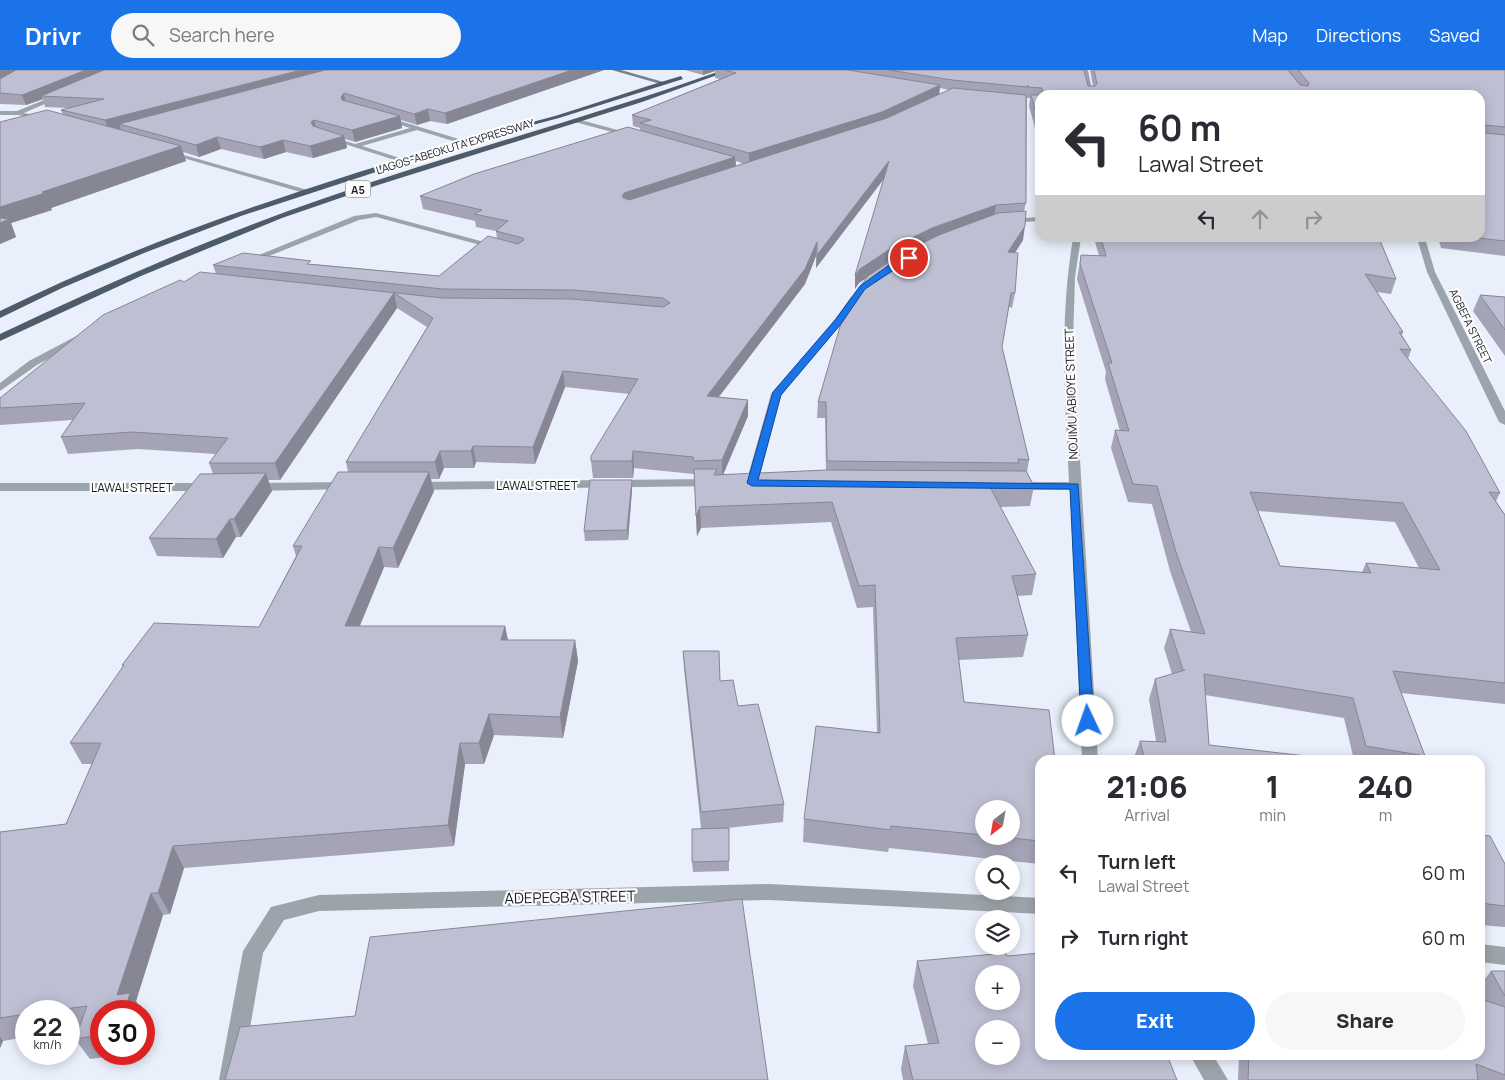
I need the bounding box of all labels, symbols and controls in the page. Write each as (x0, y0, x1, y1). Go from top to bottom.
search box (111, 13, 461, 58)
text: Drivr (25, 19, 81, 52)
icon: search (129, 21, 157, 49)
text: Search here (169, 22, 275, 48)
text: Map (1252, 23, 1288, 47)
text: Directions (1316, 23, 1401, 47)
text: Saved (1429, 23, 1480, 47)
text: 60 m (1138, 104, 1221, 152)
icon: left (1055, 110, 1120, 175)
street label: LAGOS-ABEOKUTA EXPRESSWAY (374, 114, 537, 177)
text: Lawal Street (1138, 149, 1264, 179)
road number: A5 (346, 180, 370, 198)
icon: left (1193, 205, 1221, 233)
icon: ahead (1246, 205, 1274, 233)
icon: right (1299, 205, 1327, 233)
pin (888, 237, 930, 279)
icon: arrive (895, 244, 923, 272)
street label: AGBEFA STREET (1446, 286, 1496, 366)
street label: NOJIMU ABIOYE STREET (1060, 327, 1082, 460)
street label: LAWAL STREET (496, 477, 579, 494)
street label: LAWAL STREET (91, 479, 174, 496)
position arrow (1061, 694, 1113, 746)
text: 21:06 (1106, 766, 1188, 807)
text: 1 (1266, 766, 1279, 807)
text: 240 (1357, 766, 1414, 807)
north arrow (975, 800, 1020, 845)
map controls (975, 800, 1020, 1065)
text: Arrival (1124, 804, 1170, 826)
text: min (1259, 804, 1286, 826)
text: m (1379, 804, 1392, 826)
text: Turn left (1098, 849, 1176, 875)
button: search (975, 855, 1020, 900)
icon: left (1055, 859, 1083, 887)
text: 60 m (1422, 860, 1465, 886)
text: Lawal Street (1098, 875, 1189, 897)
street label: ADEPEGBA STREET (504, 885, 636, 909)
button: layers (975, 910, 1020, 955)
icon: right (1055, 924, 1083, 952)
text: Turn right (1098, 925, 1188, 951)
text: 60 m (1422, 925, 1465, 951)
button: + (975, 965, 1020, 1010)
button: Exit (1055, 992, 1255, 1050)
button: Share (1265, 992, 1465, 1050)
speed limit sign: 30 (90, 1000, 155, 1065)
text: 22 (33, 1009, 62, 1044)
button: − (975, 1020, 1020, 1065)
text: km/h (34, 1036, 61, 1053)

